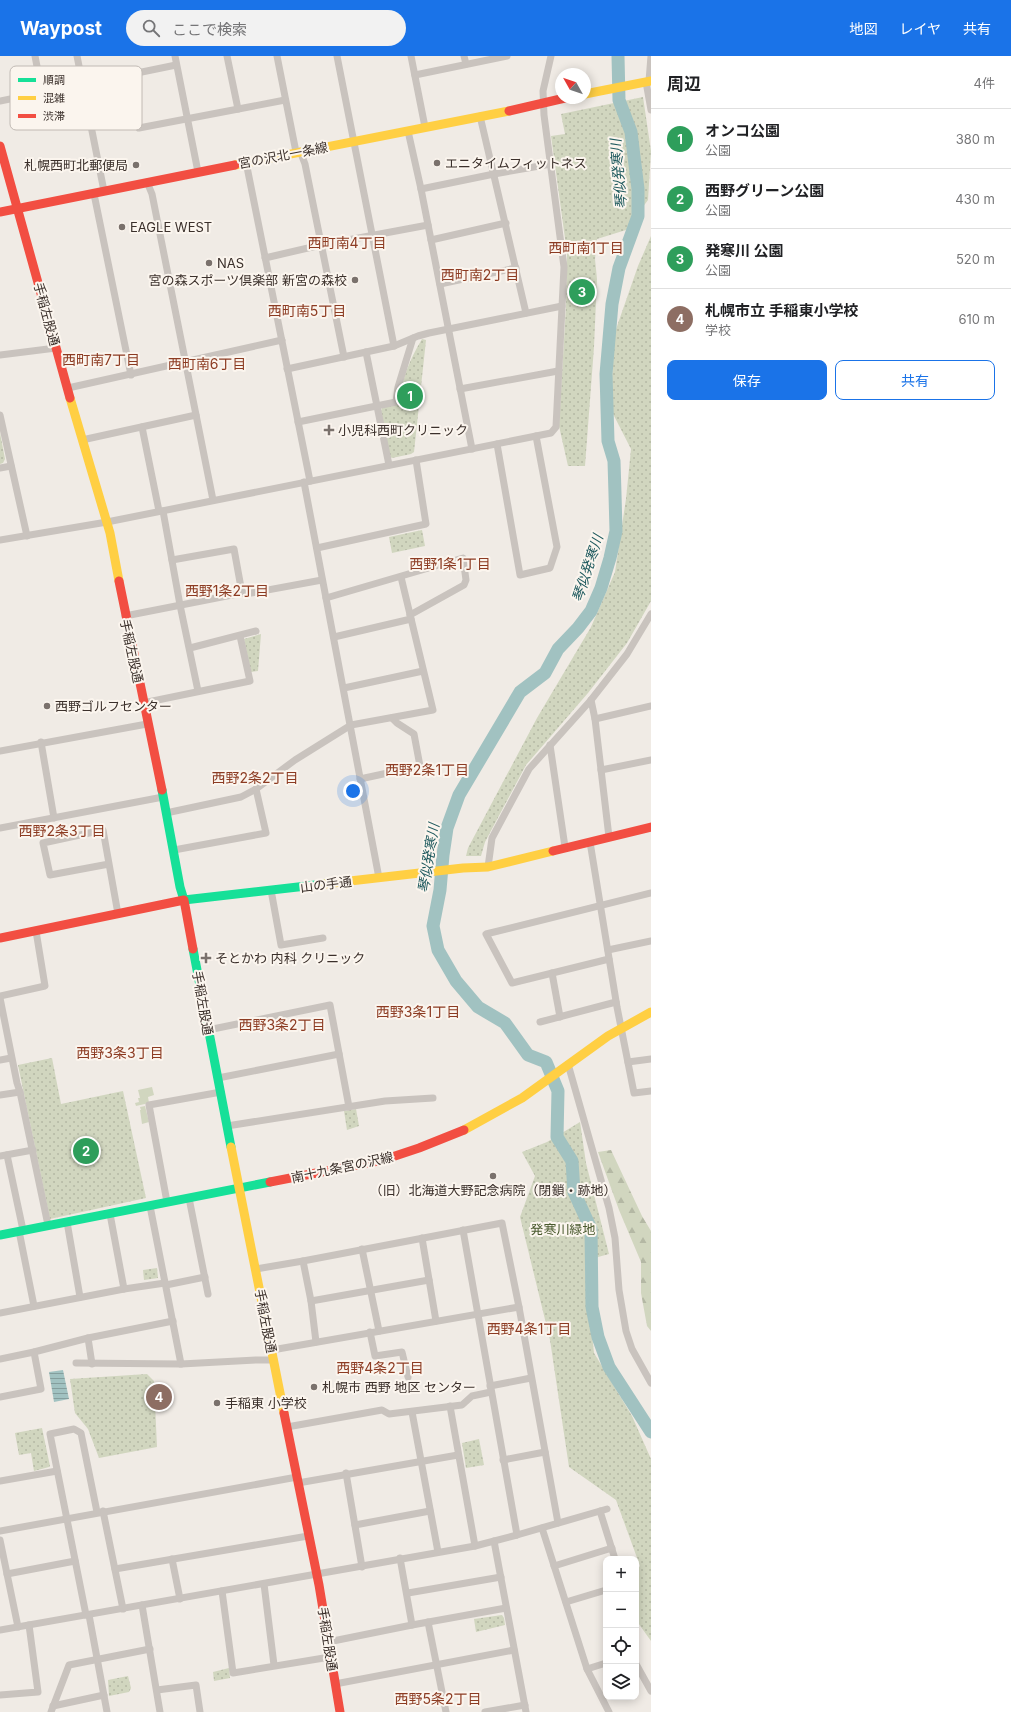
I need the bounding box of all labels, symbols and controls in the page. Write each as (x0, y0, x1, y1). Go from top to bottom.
search box (126, 10, 406, 46)
text: Waypost (20, 17, 102, 40)
icon: search (140, 17, 162, 39)
text: ここで検索 (172, 20, 247, 39)
text: 地図 (849, 20, 877, 37)
text: レイヤ (899, 20, 941, 37)
text: 共有 (963, 20, 991, 37)
legend (10, 66, 142, 130)
north arrow (555, 68, 591, 104)
text: 順調 (43, 73, 65, 87)
text: 周辺 (667, 74, 701, 94)
text: 4件 (974, 75, 995, 91)
text: 混雑 (43, 91, 65, 105)
text: 渋滞 (43, 109, 65, 123)
text: オンコ公園 (705, 121, 780, 140)
text: 1 (677, 131, 683, 147)
text: 380 m (956, 131, 995, 147)
water label: 琴似発寒川 (606, 136, 630, 210)
street label: 宮の沢北一条線 (237, 138, 329, 172)
text: 公園 (705, 142, 731, 158)
place label: エニタイムフィットネス (445, 155, 587, 171)
place label: 札幌西町北郵便局 (24, 157, 128, 173)
marker: エニタイムフィットネス (432, 158, 442, 168)
marker: 札幌西町北郵便局 (131, 160, 141, 170)
text: 西野グリーン公園 (705, 181, 824, 200)
text: 2 (676, 191, 684, 207)
text: 430 m (955, 191, 995, 207)
text: 公園 (705, 202, 731, 218)
place label: EAGLE WEST (130, 219, 212, 235)
marker: EAGLE WEST (117, 222, 127, 232)
district label: 西町南4丁目 (307, 234, 387, 251)
district label: 西町南1丁目 (548, 239, 624, 256)
text: 発寒川 公園 (705, 241, 784, 260)
text: 3 (676, 251, 684, 267)
text: 520 m (956, 251, 995, 267)
place label: NAS (217, 255, 244, 271)
marker: NAS (204, 258, 214, 268)
text: 公園 (705, 262, 731, 278)
district label: 西町南2丁目 (441, 266, 519, 283)
place label: 宮の森スポーツ倶楽部 新宮の森校 (149, 272, 347, 288)
marker: 宮の森スポーツ倶楽部 新宮の森校 (350, 275, 360, 285)
pin: 3 (569, 277, 595, 307)
street label: 手稲左股通 (31, 281, 63, 347)
text: 札幌市立 手稲東小学校 (705, 301, 859, 320)
district label: 西町南5丁目 (268, 302, 346, 319)
text: 4 (676, 311, 684, 327)
text: 610 m (958, 311, 995, 327)
text: 学校 (705, 322, 731, 338)
district label: 西町南7丁目 (62, 351, 140, 368)
district label: 西町南6丁目 (168, 355, 246, 372)
button: 保存 (667, 360, 827, 400)
button: 共有 (835, 360, 995, 400)
pin: 1 (397, 381, 423, 411)
place label: 小児科西町クリニック (338, 422, 468, 438)
marker: 小児科西町クリニック (323, 424, 335, 436)
water label: 琴似発寒川 (568, 530, 607, 604)
district label: 西野1条1丁目 (409, 555, 491, 572)
district label: 西野1条2丁目 (185, 582, 269, 599)
street label: 手稲左股通 (117, 618, 147, 684)
place label: 西野ゴルフセンター (55, 698, 172, 714)
marker: 西野ゴルフセンター (42, 701, 52, 711)
district label: 西野2条1丁目 (385, 761, 469, 778)
district label: 西野2条2丁目 (211, 769, 299, 786)
your location (343, 781, 363, 801)
water label: 琴似発寒川 (414, 820, 442, 894)
district label: 西野2条3丁目 (18, 822, 106, 839)
street label: 山の手通 (299, 873, 353, 895)
place label: そとかわ 内科 クリニック (215, 950, 365, 966)
marker: そとかわ 内科 クリニック (200, 952, 212, 964)
street label: 手稲左股通 (189, 970, 217, 1036)
district label: 西野3条1丁目 (376, 1003, 460, 1020)
district label: 西野3条2丁目 (238, 1016, 326, 1033)
district label: 西野3条3丁目 (76, 1044, 164, 1061)
pin: 2 (73, 1136, 99, 1166)
street label: 南十九条宮の沢線 (289, 1148, 395, 1186)
marker: （旧）北海道大野記念病院（閉鎖・跡地） (488, 1171, 498, 1181)
place label: （旧）北海道大野記念病院（閉鎖・跡地） (369, 1182, 617, 1198)
park label: 発寒川緑地 (530, 1221, 596, 1237)
street label: 手稲左股通 (252, 1288, 280, 1354)
district label: 西野4条1丁目 (487, 1320, 571, 1337)
district label: 西野4条2丁目 (336, 1359, 424, 1376)
place label: 札幌市 西野 地区 センター (322, 1379, 476, 1395)
pin: 4 (146, 1382, 172, 1412)
marker: 札幌市 西野 地区 センター (309, 1382, 319, 1392)
place label: 手稲東 小学校 (225, 1395, 307, 1411)
marker: 手稲東 小学校 (212, 1398, 222, 1408)
map controls (603, 1556, 639, 1700)
button: + (603, 1556, 639, 1592)
button: − (603, 1592, 639, 1628)
street label: 手稲左股通 (315, 1606, 341, 1672)
button: locate (603, 1628, 639, 1664)
button: layers (603, 1664, 639, 1700)
district label: 西野5条2丁目 (394, 1690, 482, 1707)

